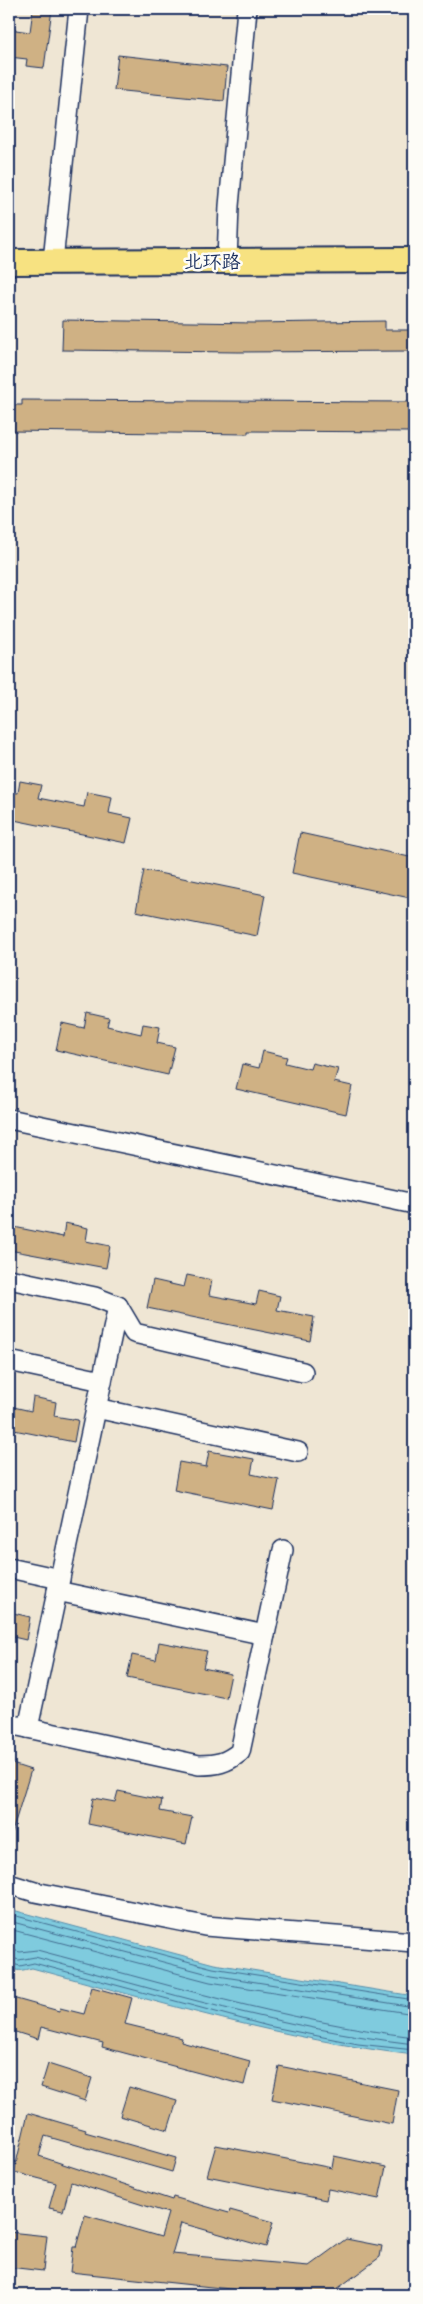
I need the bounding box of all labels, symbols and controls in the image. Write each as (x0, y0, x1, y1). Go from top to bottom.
street label: 北环路 (183, 250, 241, 273)

